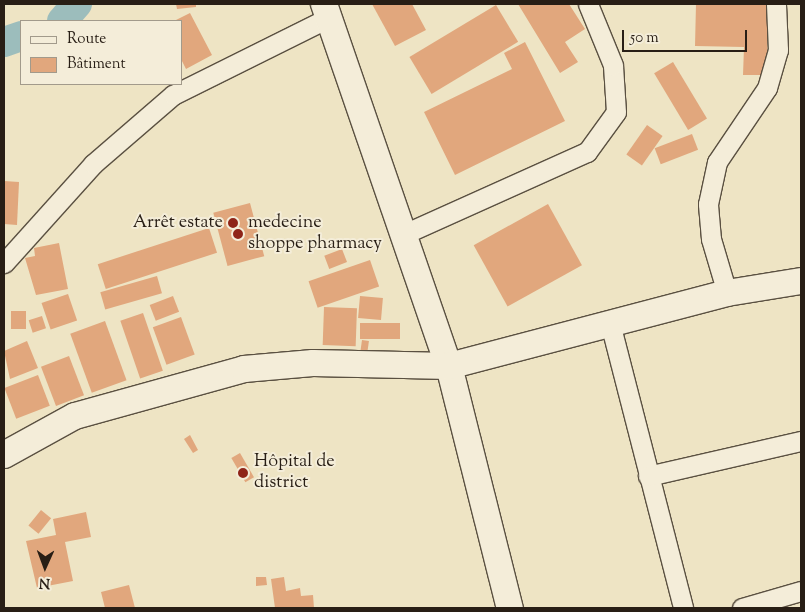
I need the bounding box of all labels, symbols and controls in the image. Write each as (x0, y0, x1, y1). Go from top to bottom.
legend (20, 20, 182, 85)
scale bar (625, 20, 750, 52)
text: 50 m (630, 28, 659, 49)
text: Route (67, 29, 106, 50)
text: Bâtiment (67, 54, 126, 75)
place label: Arrêt estate (133, 212, 223, 234)
place label: medecine shoppe pharmacy (248, 213, 382, 255)
marker: Arrêt estate (227, 217, 239, 229)
marker: medecine shoppe pharmacy (232, 228, 244, 240)
place label: Hôpital de district (254, 452, 335, 494)
marker: Hôpital de district (236, 466, 250, 480)
north arrow (20, 542, 70, 592)
text: N (39, 572, 50, 592)

